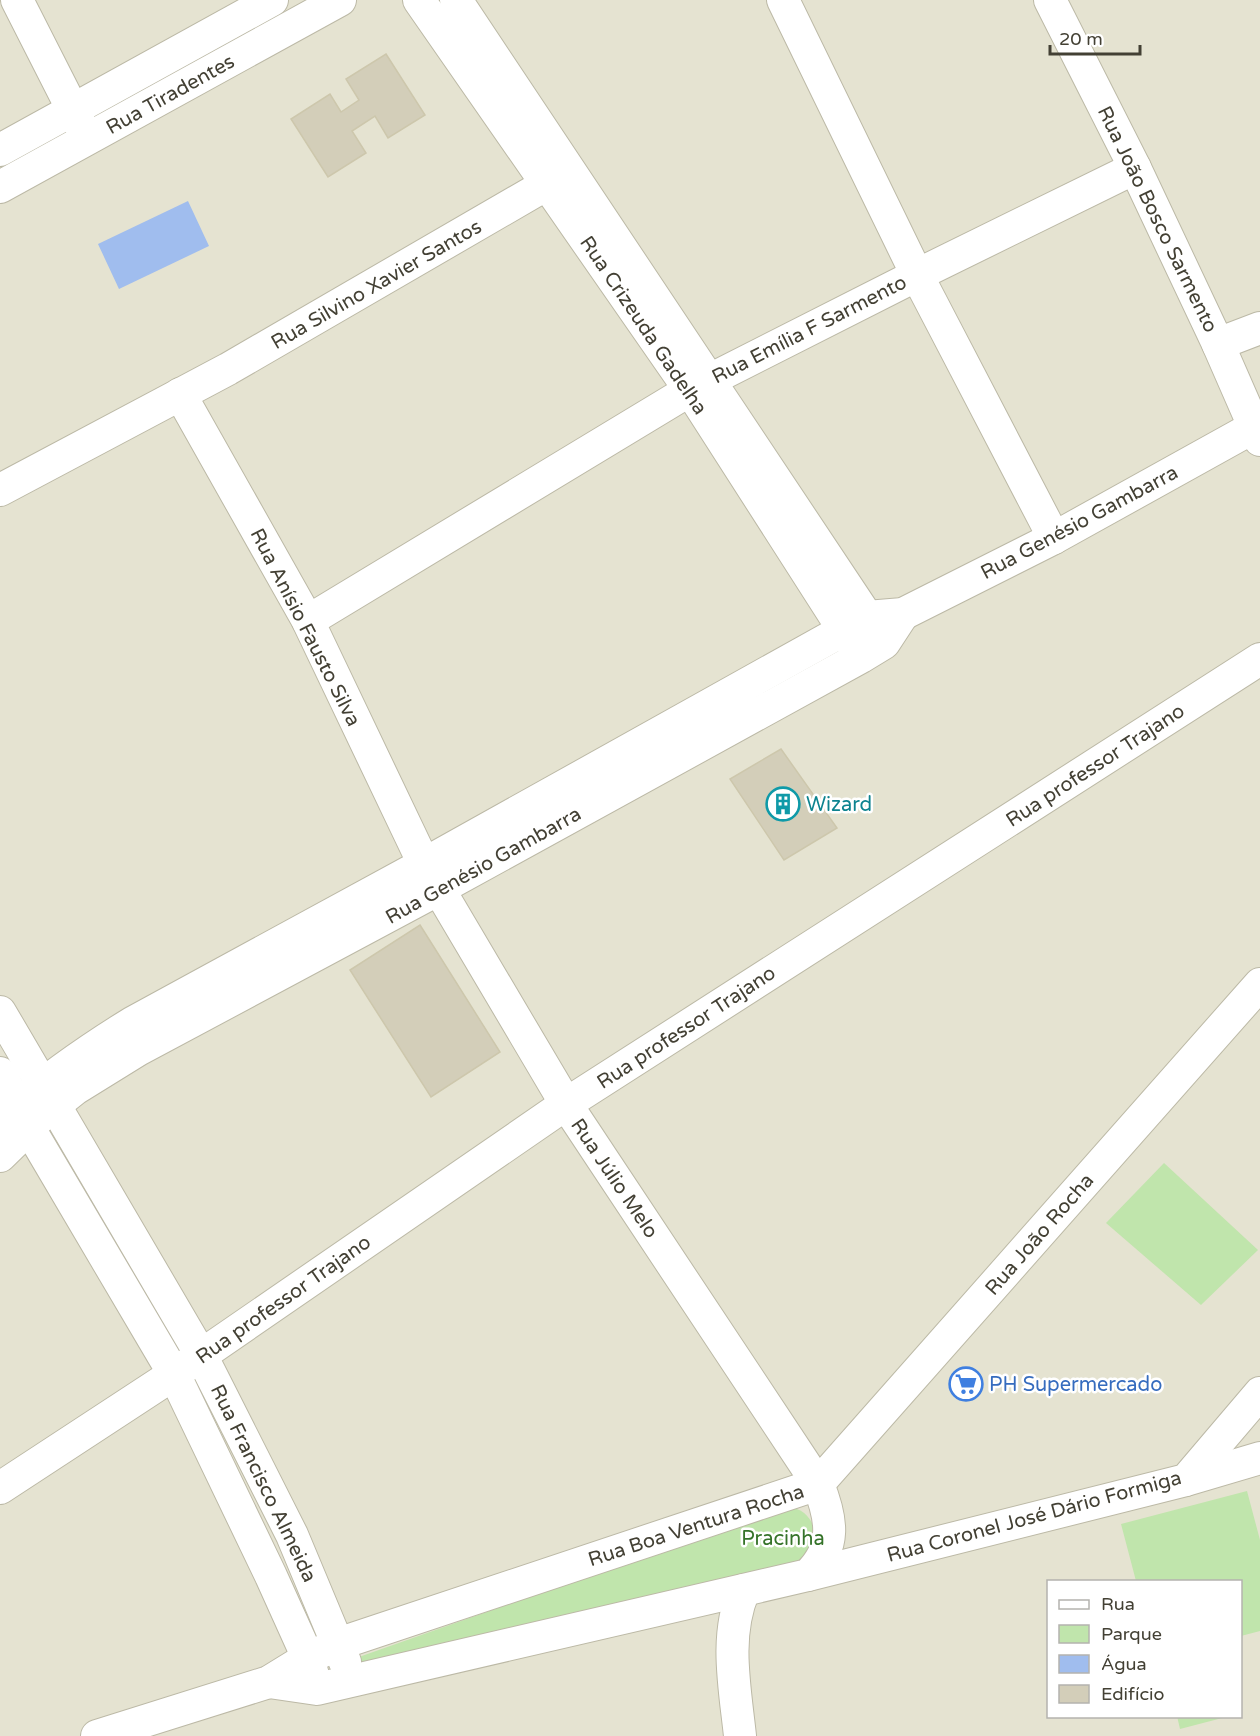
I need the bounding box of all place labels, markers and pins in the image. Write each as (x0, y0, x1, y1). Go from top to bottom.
building icon: Wizard (765, 786, 801, 822)
place label: Wizard (806, 793, 872, 817)
supermarket icon: PH Supermercado (948, 1366, 984, 1402)
place label: PH Supermercado (989, 1373, 1162, 1397)

